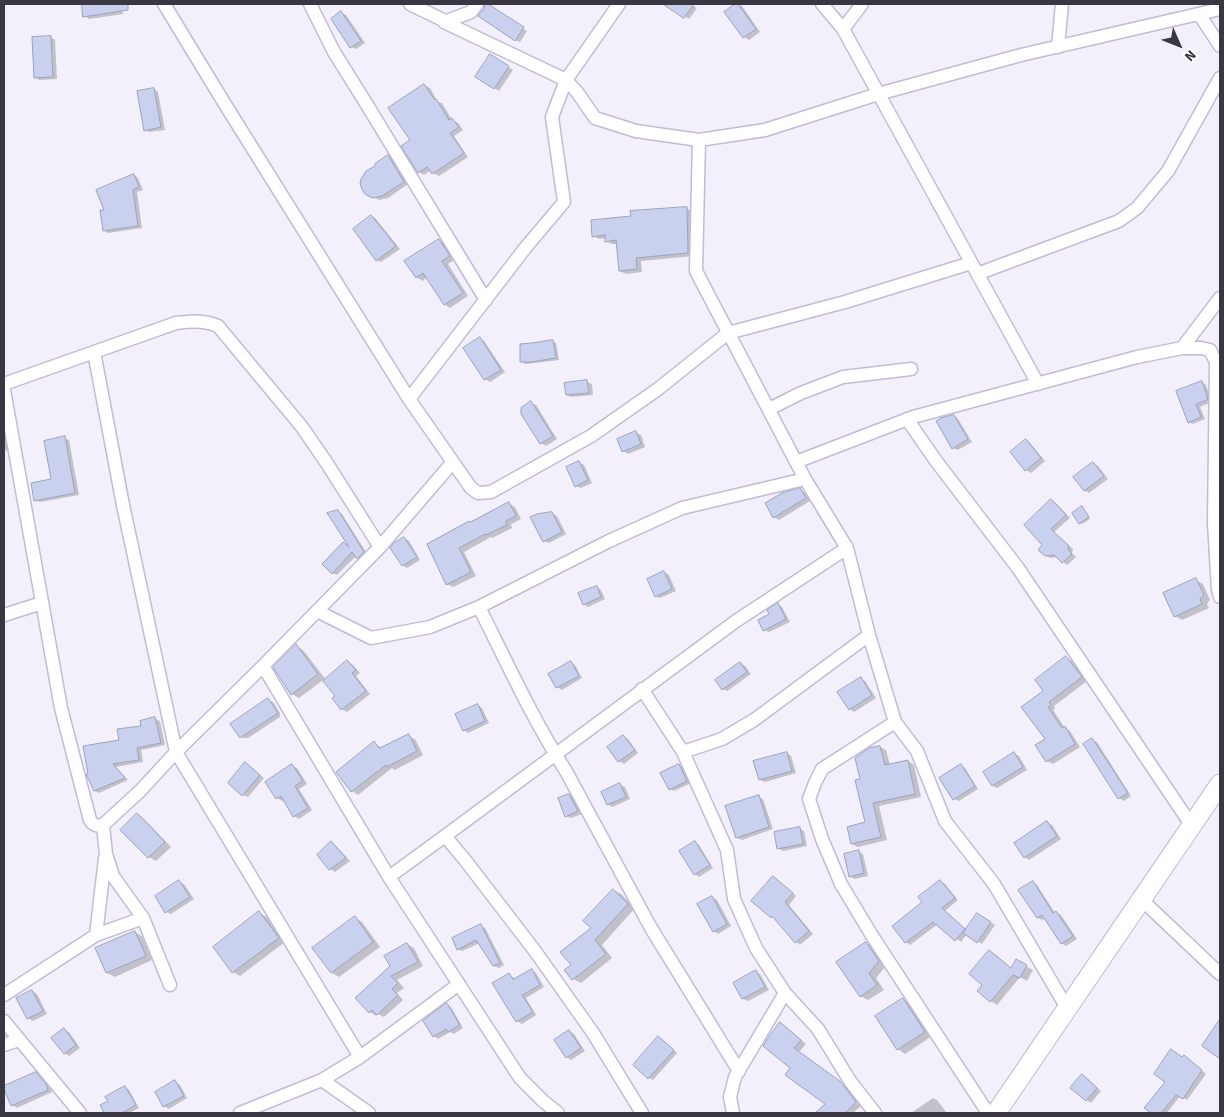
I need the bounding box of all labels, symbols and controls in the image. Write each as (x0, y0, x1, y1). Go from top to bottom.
north arrow (1154, 20, 1204, 70)
text: N (1179, 45, 1200, 66)

